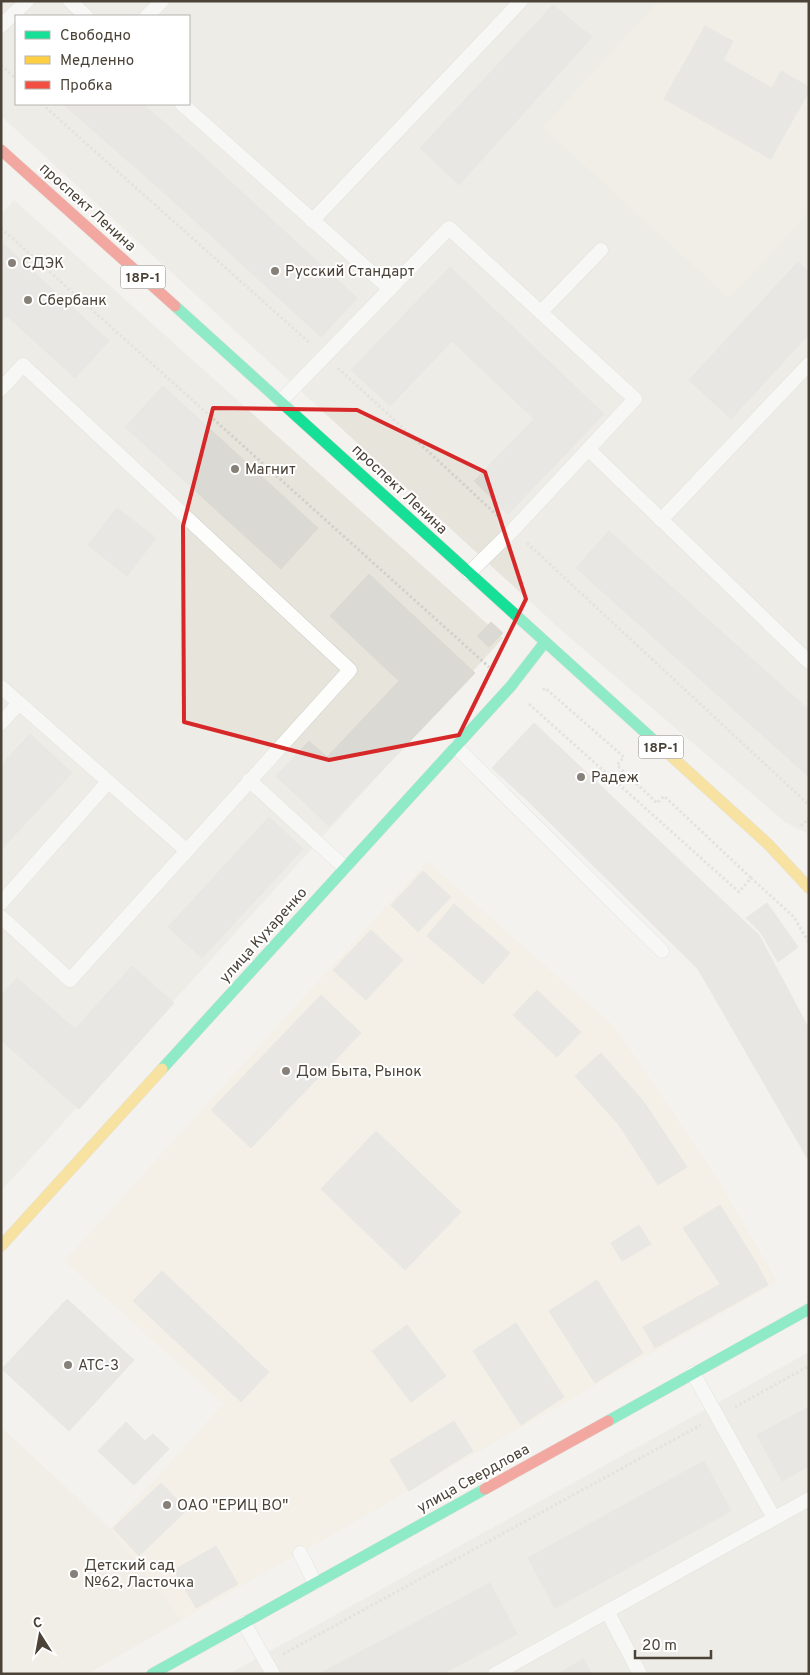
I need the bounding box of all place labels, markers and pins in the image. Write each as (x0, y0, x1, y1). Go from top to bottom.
place label: СДЭК (22, 255, 64, 274)
marker: СДЭК (6, 257, 18, 269)
place label: Русский Стандарт (285, 263, 415, 282)
marker: Русский Стандарт (269, 265, 281, 277)
place label: Сбербанк (38, 292, 107, 311)
marker: Сбербанк (22, 294, 34, 306)
place label: Магнит (245, 461, 296, 480)
marker: Магнит (229, 463, 241, 475)
place label: Радеж (591, 769, 639, 788)
marker: Радеж (575, 771, 587, 783)
place label: Дом Быта, Рынок (296, 1063, 422, 1082)
marker: Дом Быта, Рынок (280, 1065, 292, 1077)
place label: АТС-3 (78, 1357, 119, 1376)
marker: АТС-3 (62, 1359, 74, 1371)
place label: ОАО "ЕРИЦ ВО" (177, 1497, 288, 1516)
marker: ОАО "ЕРИЦ ВО" (161, 1499, 173, 1511)
place label: Детский сад №62, Ласточка (84, 1557, 194, 1593)
marker: Детский сад №62, Ласточка (68, 1568, 80, 1580)

